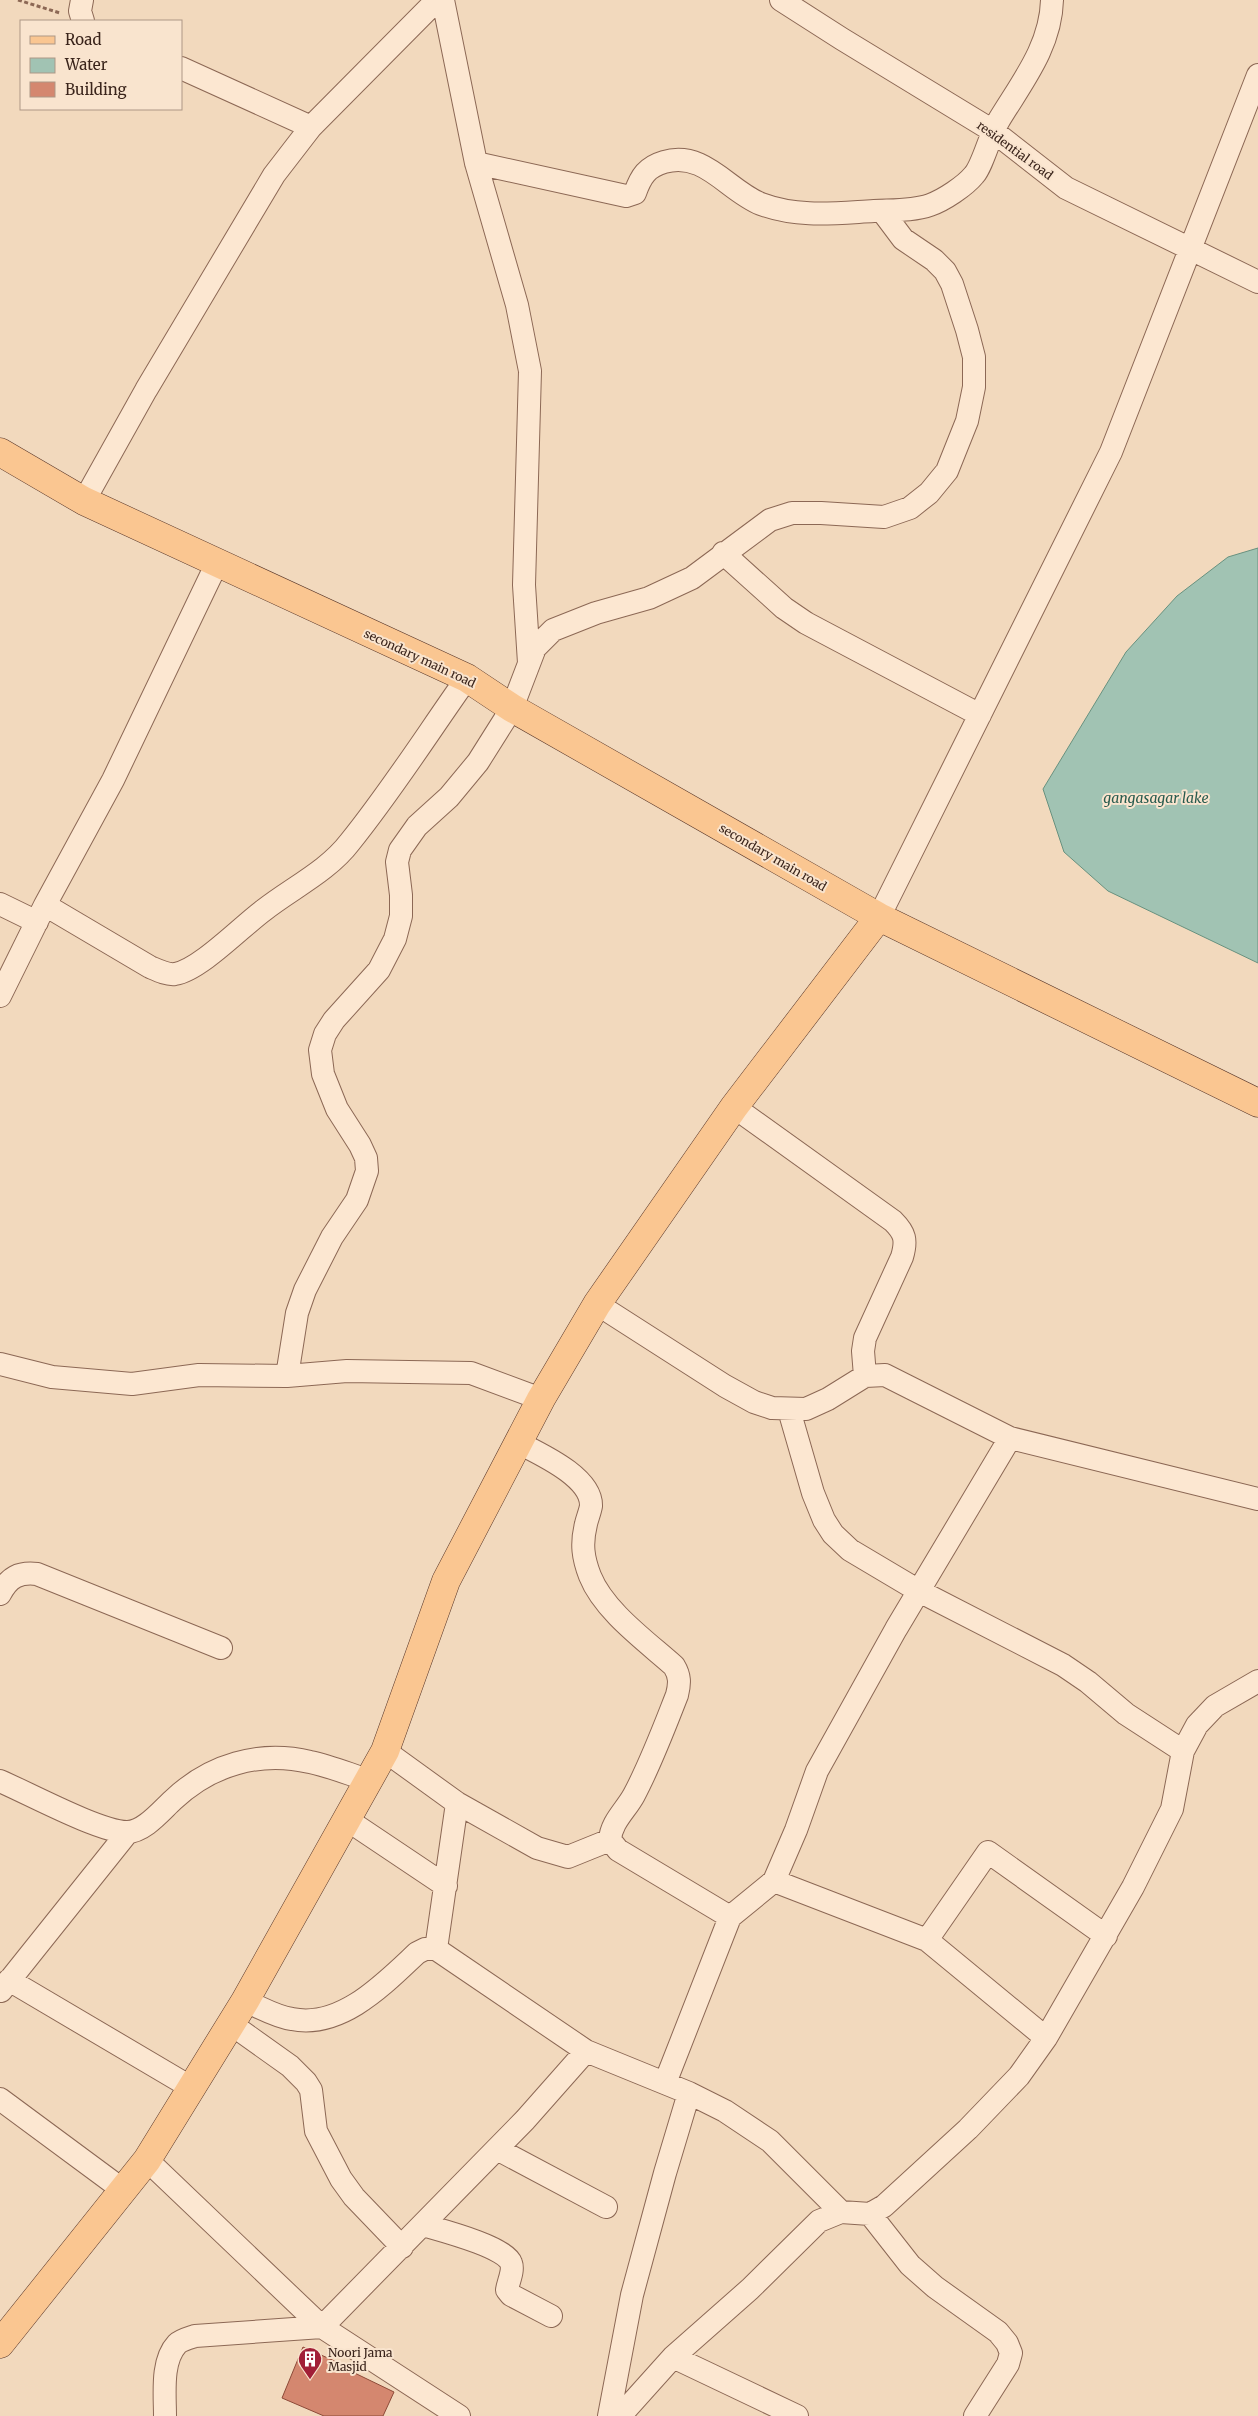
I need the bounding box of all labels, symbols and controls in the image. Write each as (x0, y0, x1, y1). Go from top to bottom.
legend (20, 20, 182, 110)
text: Road (65, 30, 101, 49)
text: Water (64, 55, 108, 74)
text: Building (65, 80, 127, 99)
street label: residential road (974, 117, 1056, 183)
street label: secondary main road (362, 626, 478, 690)
water label: gangasagar lake (1103, 789, 1209, 807)
street label: secondary main road (717, 820, 829, 894)
place label: Noori Jama Masjid (328, 2345, 393, 2374)
building icon: Noori Jama Masjid (297, 2346, 323, 2380)

